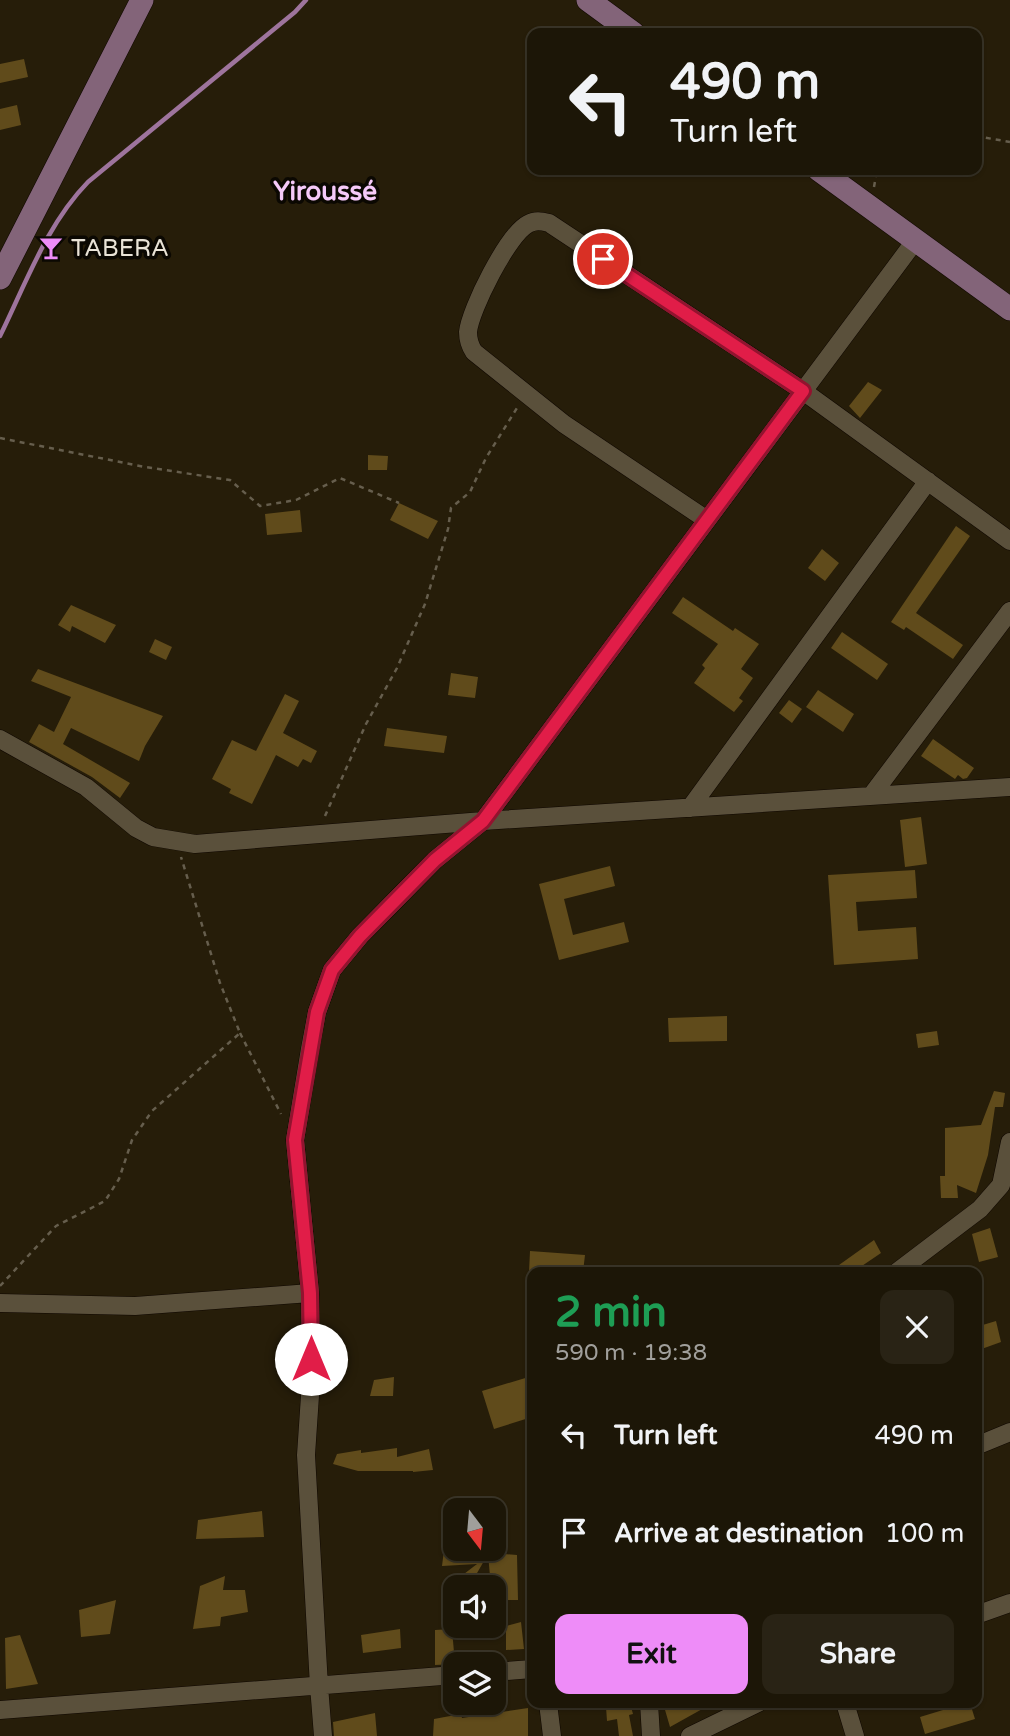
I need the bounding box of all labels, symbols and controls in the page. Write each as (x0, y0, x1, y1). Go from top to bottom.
text: 490 m (670, 53, 820, 112)
icon: left (555, 56, 646, 147)
text: Turn left (670, 113, 797, 151)
district label: Yiroussé (273, 176, 377, 207)
pin (573, 229, 633, 289)
bar icon: TABERA (37, 234, 65, 262)
place label: TABERA (71, 234, 169, 263)
icon: arrive (584, 240, 622, 278)
text: 2 min (555, 1287, 667, 1338)
button: close (880, 1290, 954, 1364)
position arrow (274, 1322, 348, 1396)
text: 590 m · 19:38 (555, 1339, 707, 1367)
icon: left (555, 1416, 593, 1454)
text: Turn left (614, 1420, 717, 1451)
text: 490 m (874, 1420, 954, 1451)
north arrow (443, 1498, 506, 1561)
map controls (443, 1498, 506, 1715)
icon: arrive (555, 1514, 593, 1552)
text: Arrive at destination (614, 1518, 864, 1549)
text: 100 m (885, 1518, 964, 1549)
button: sound (443, 1575, 506, 1638)
button: Exit (555, 1614, 748, 1694)
button: Share (762, 1614, 954, 1694)
button: layers (443, 1652, 506, 1715)

